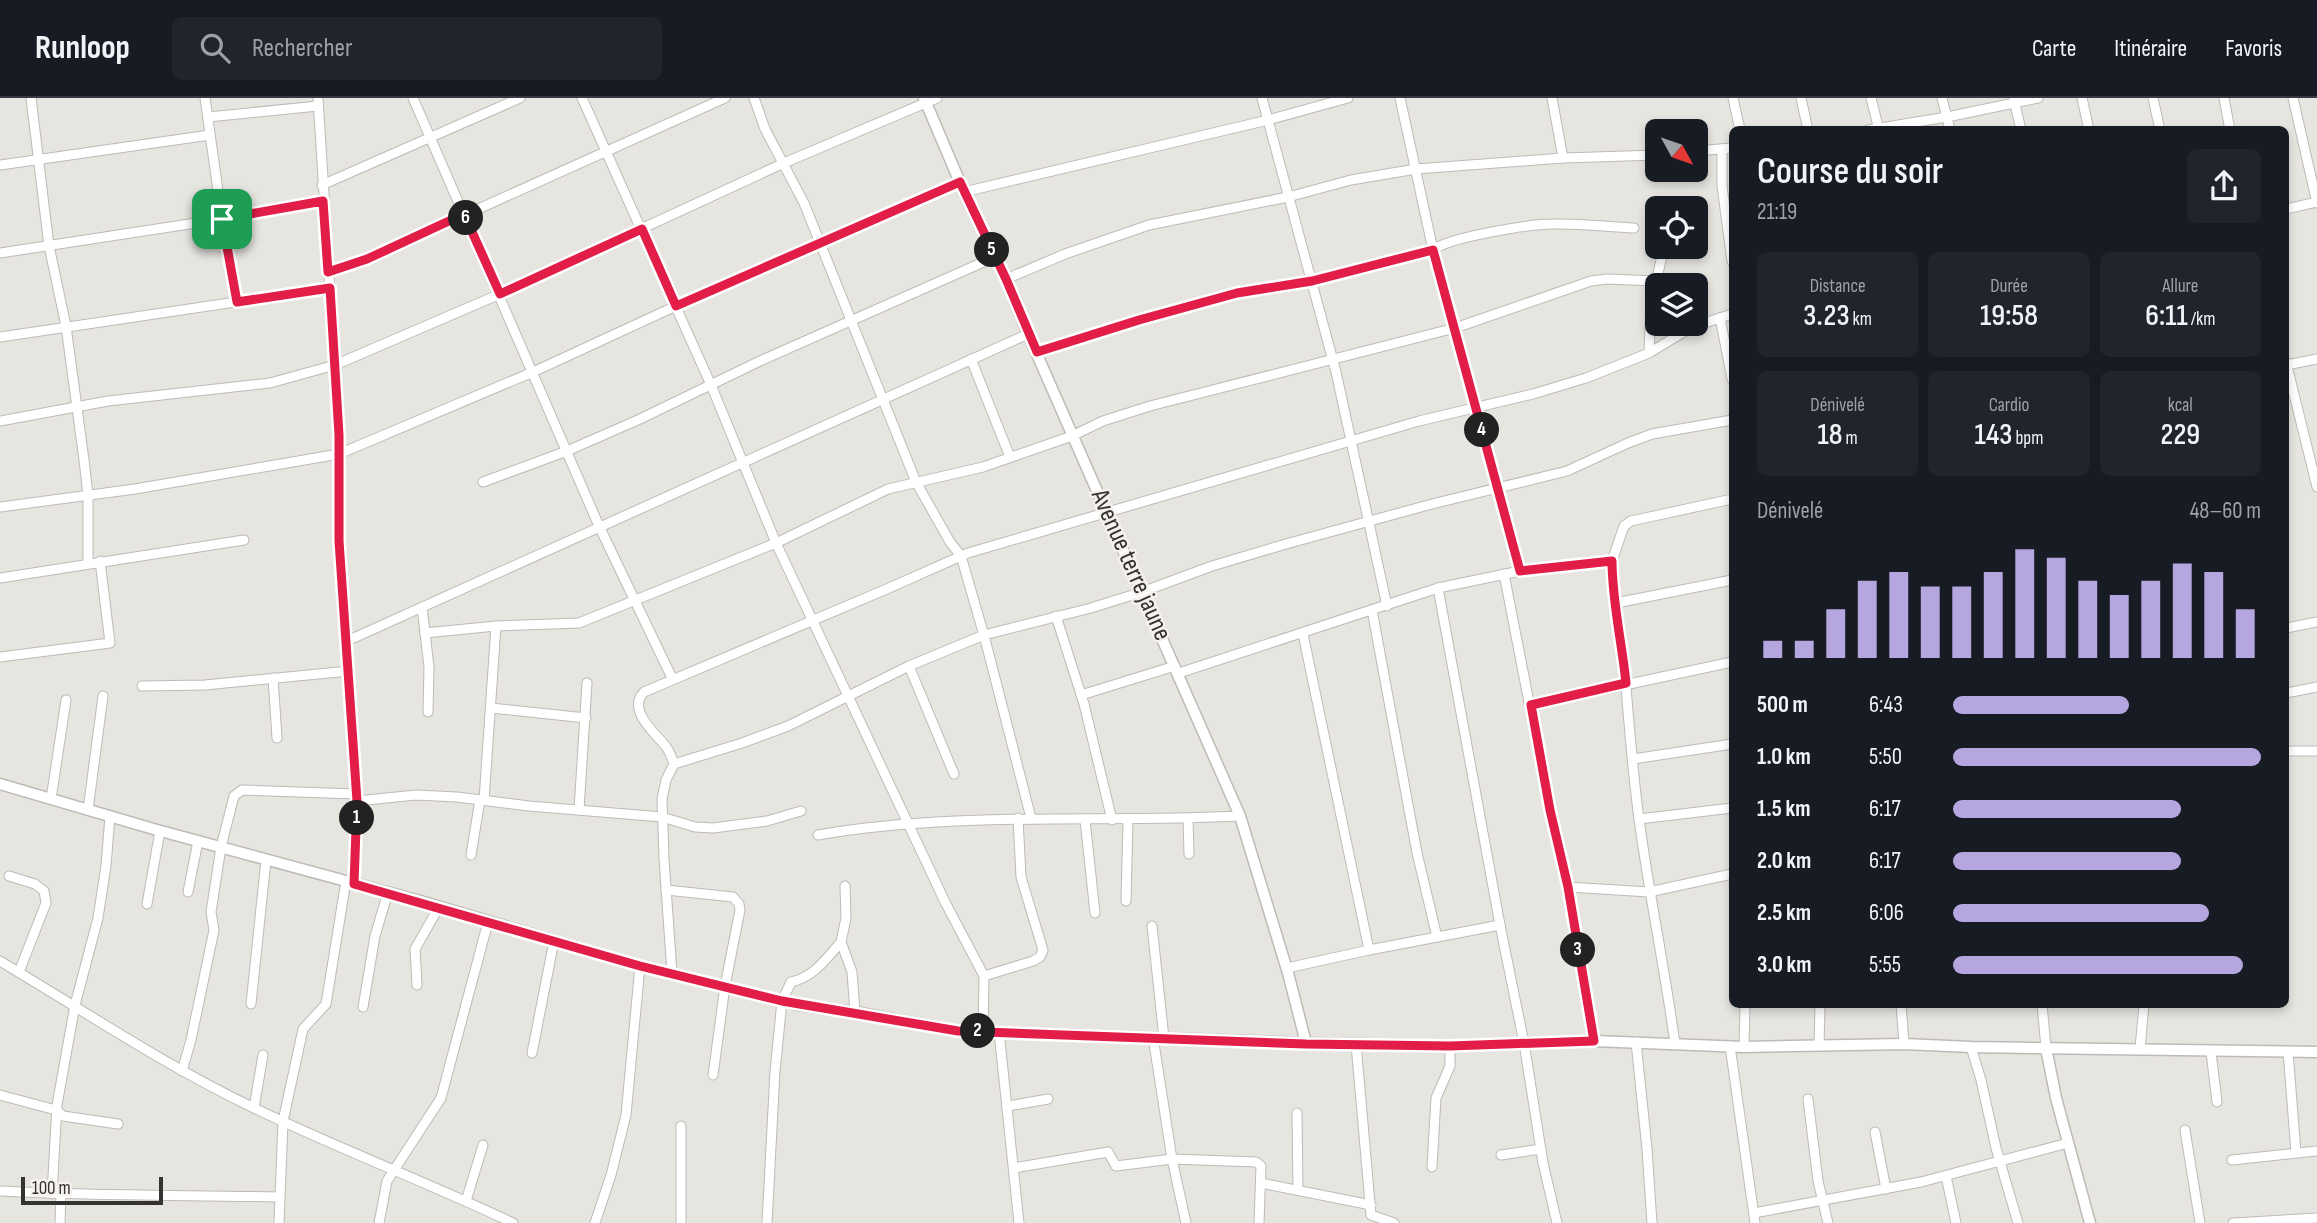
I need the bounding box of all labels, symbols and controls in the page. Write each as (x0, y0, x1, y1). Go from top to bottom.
search box (172, 17, 662, 80)
text: Runloop (35, 28, 130, 68)
icon: search (196, 29, 234, 67)
text: Rechercher (252, 33, 353, 64)
text: Carte (2032, 34, 2076, 63)
text: Itinéraire (2114, 34, 2187, 63)
text: Favoris (2225, 34, 2282, 63)
north arrow (1645, 119, 1708, 182)
map controls (1645, 119, 1708, 336)
text: Course du soir (1757, 149, 1943, 194)
button: share (2187, 149, 2261, 223)
pin (192, 189, 252, 249)
button: locate (1645, 196, 1708, 259)
text: 21:19 (1757, 198, 1797, 226)
icon: arrive (203, 200, 241, 238)
pin: 6 (448, 200, 484, 236)
text: 6 (461, 206, 470, 229)
pin: 5 (974, 232, 1010, 268)
text: 5 (987, 238, 996, 261)
button: layers (1645, 273, 1708, 336)
text: Distance (1810, 275, 1866, 298)
text: Durée (1990, 275, 2028, 298)
text: Allure (2162, 275, 2198, 298)
text: 3.23 (1803, 298, 1849, 334)
text: 19:58 (1980, 298, 2038, 334)
text: 6:11 (2145, 298, 2188, 334)
text: km (1849, 308, 1872, 331)
text: /km (2188, 308, 2215, 331)
text: Dénivelé (1810, 394, 1865, 417)
text: Cardio (1989, 394, 2029, 417)
text: kcal (2168, 394, 2193, 417)
pin: 4 (1464, 412, 1500, 448)
text: 18 (1818, 417, 1843, 453)
text: 143 (1975, 417, 2012, 453)
text: 229 (2161, 417, 2200, 453)
text: 4 (1477, 418, 1486, 441)
text: m (1843, 427, 1858, 450)
text: bpm (2012, 427, 2043, 450)
street label: Avenue terre jaune (1084, 484, 1178, 645)
text: Dénivelé (1757, 497, 1823, 525)
text: 48–60 m (2190, 497, 2261, 525)
text: 500 m (1757, 691, 1808, 719)
text: 6:43 (1869, 691, 1903, 719)
text: 1.0 km (1757, 743, 1811, 771)
text: 5:50 (1869, 743, 1902, 771)
text: 1.5 km (1757, 795, 1810, 823)
text: 6:17 (1869, 795, 1901, 823)
pin: 1 (340, 800, 374, 836)
text: 1 (353, 806, 360, 829)
text: 2.0 km (1757, 847, 1811, 875)
text: 6:17 (1869, 847, 1901, 875)
text: 2.5 km (1757, 899, 1811, 927)
text: 6:06 (1869, 899, 1904, 927)
pin: 3 (1560, 932, 1596, 968)
text: 3 (1573, 938, 1582, 961)
text: 3.0 km (1757, 951, 1812, 979)
text: 5:55 (1869, 951, 1901, 979)
pin: 2 (960, 1014, 996, 1048)
text: 2 (973, 1019, 982, 1042)
scale bar (21, 1174, 163, 1206)
text: 100 m (32, 1177, 71, 1200)

